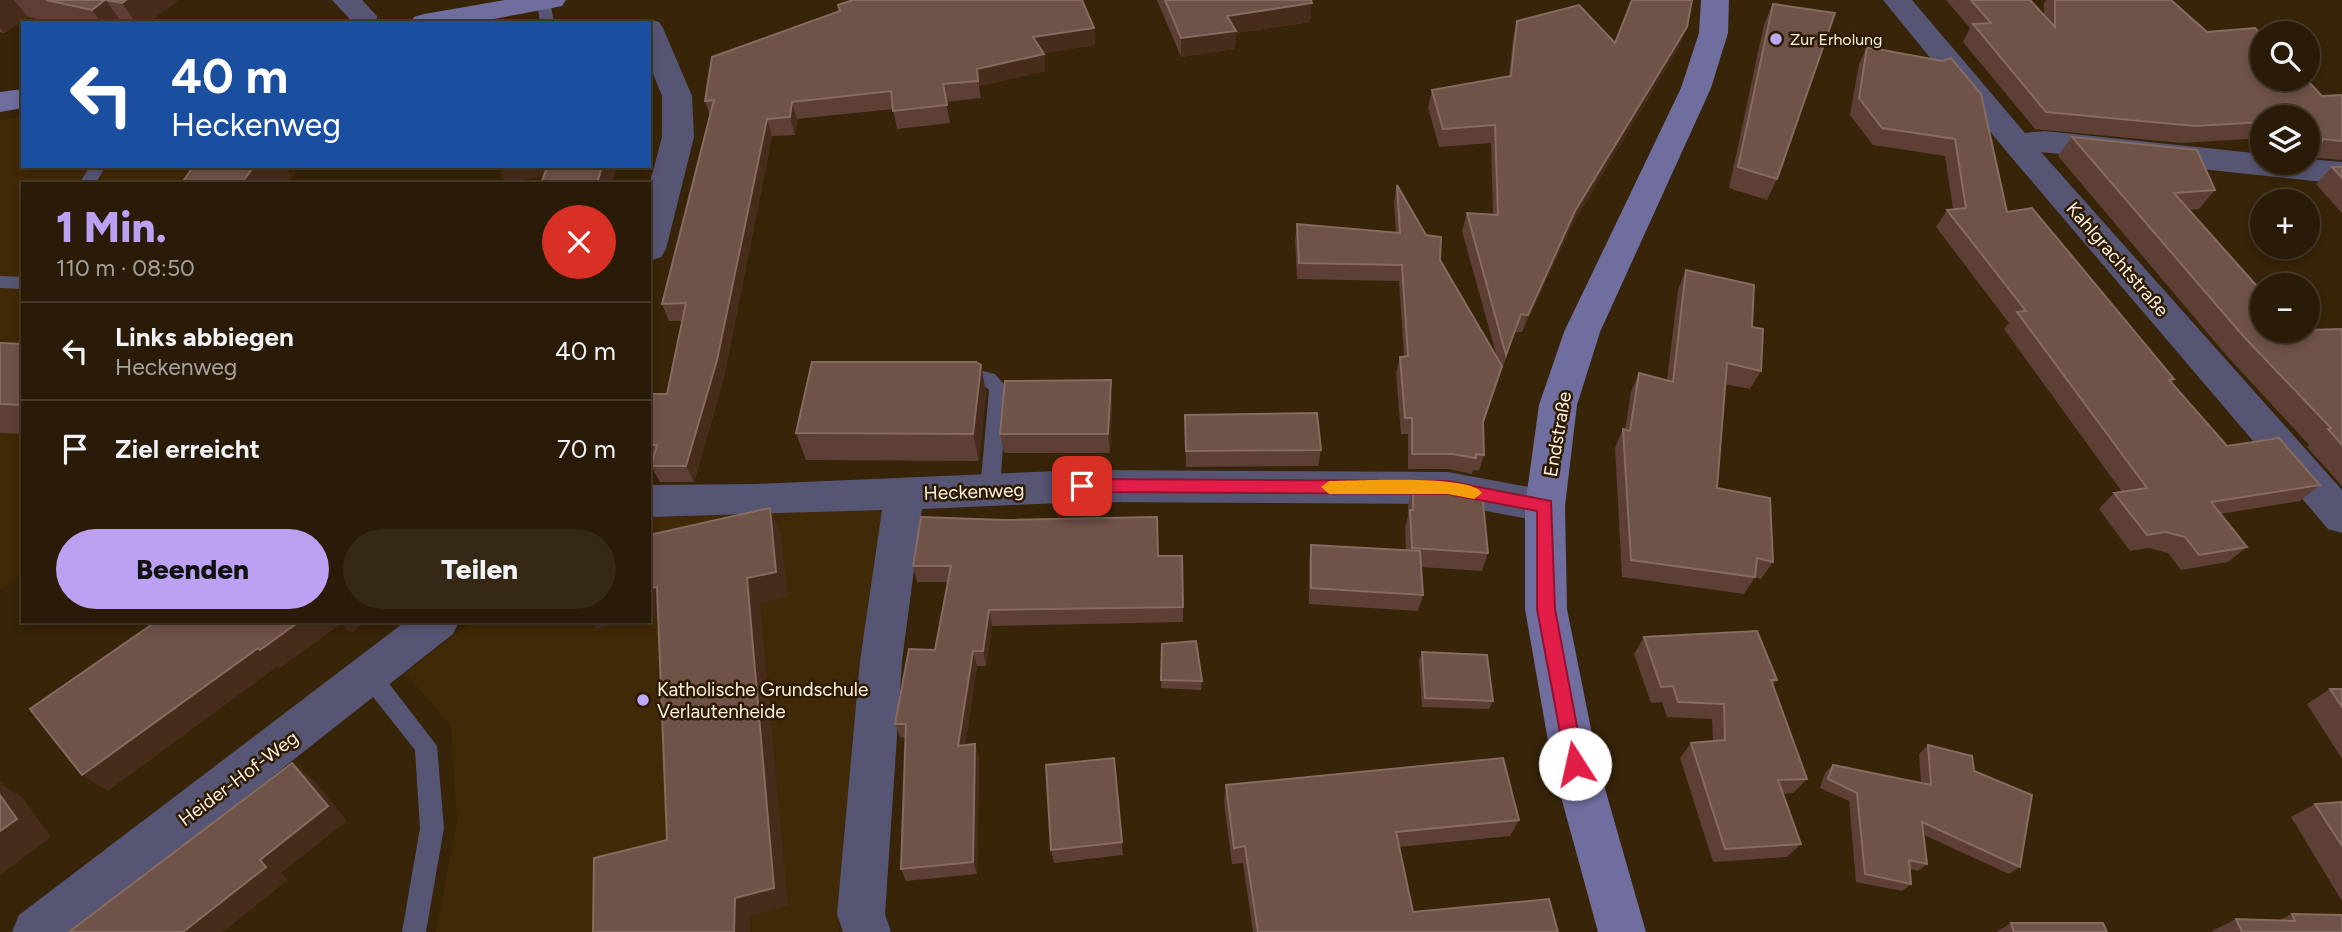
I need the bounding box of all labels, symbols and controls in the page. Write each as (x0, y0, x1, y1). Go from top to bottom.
map controls (2250, 21, 2320, 343)
button: search (2250, 21, 2320, 91)
place label: Zur Erholung (1790, 30, 1882, 49)
marker: Zur Erholung (1768, 31, 1784, 47)
text: 40 m (171, 46, 288, 105)
icon: left (56, 49, 147, 140)
button: layers (2250, 105, 2320, 175)
text: Heckenweg (171, 106, 341, 144)
button: + (2250, 189, 2320, 259)
street label: Kahlgrachtstraße (2062, 197, 2174, 321)
text: 1 Min. (56, 202, 167, 253)
button: close (542, 205, 616, 279)
text: 110 m · 08:50 (56, 254, 195, 282)
button: − (2250, 273, 2320, 343)
text: Links abbiegen (115, 321, 294, 353)
icon: left (56, 332, 94, 370)
text: 40 m (555, 335, 616, 367)
text: Heckenweg (115, 353, 237, 381)
street label: Endstraße (1539, 390, 1576, 479)
icon: arrive (56, 430, 94, 468)
text: Ziel erreicht (115, 433, 260, 465)
text: 70 m (557, 433, 616, 465)
pin (1052, 456, 1112, 516)
icon: arrive (1063, 467, 1101, 505)
street label: Heckenweg (923, 478, 1025, 505)
button: Beenden (56, 529, 329, 609)
button: Teilen (343, 529, 616, 609)
place label: Katholische Grundschule Verlautenheide (657, 678, 868, 723)
marker: Katholische Grundschule Verlautenheide (635, 692, 651, 708)
street label: Heider-Hof-Weg (174, 726, 303, 831)
position arrow (1538, 727, 1612, 801)

